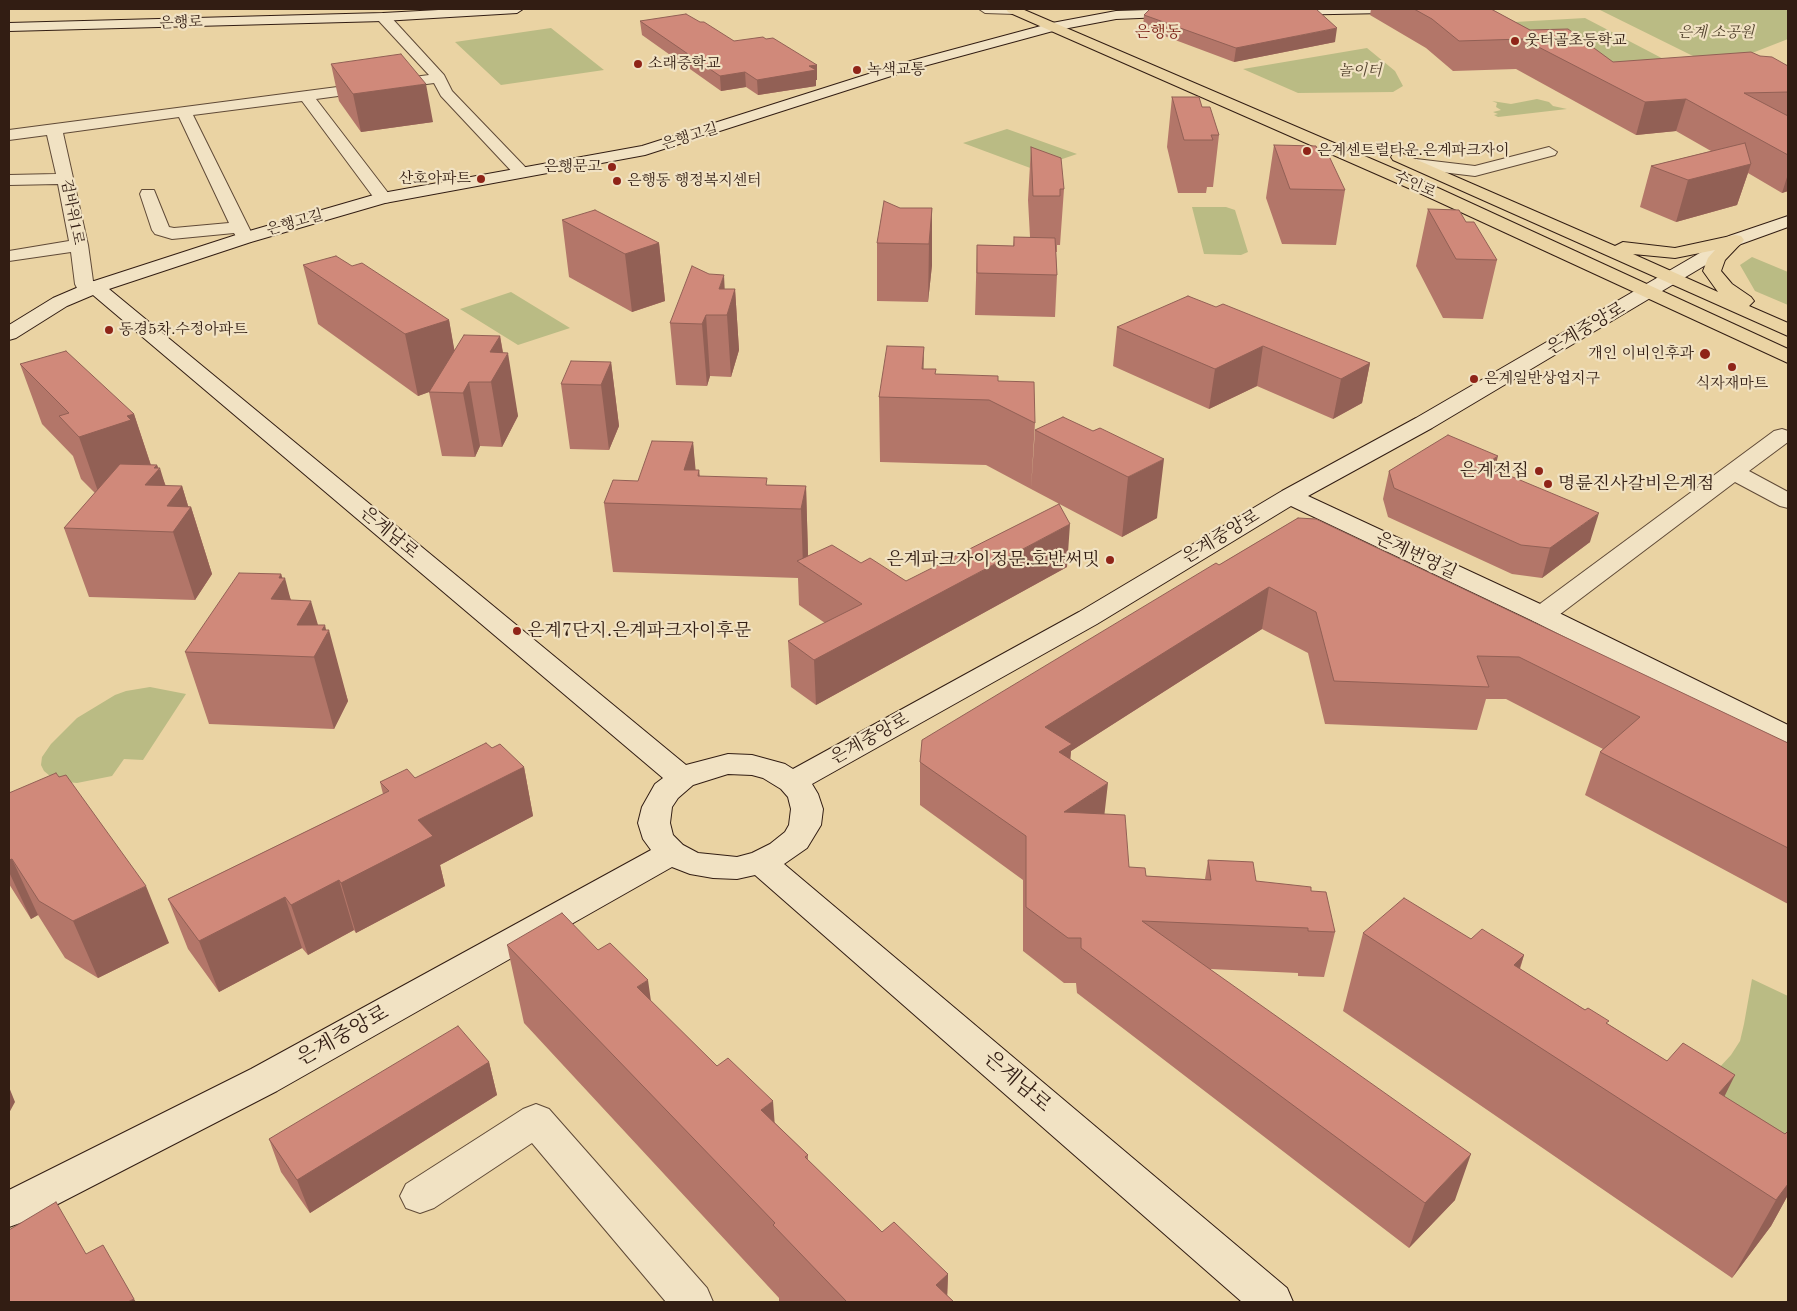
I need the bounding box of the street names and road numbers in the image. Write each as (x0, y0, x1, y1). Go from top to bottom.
street label: 은행로 (159, 13, 203, 33)
street label: 은행고길 (660, 120, 720, 154)
street label: 수인로 (1391, 168, 1439, 202)
street label: 검바위1로 (57, 178, 87, 246)
street label: 은행고길 (265, 206, 325, 240)
street label: 은계중앙로 (1543, 298, 1629, 360)
street label: 은계남로 (355, 502, 423, 564)
street label: 은계중앙로 (1178, 505, 1264, 569)
street label: 은계번영길 (1372, 528, 1460, 584)
street label: 은계중앙로 (827, 708, 913, 770)
street label: 은계중앙로 (293, 1000, 393, 1072)
street label: 은계남로 (978, 1046, 1056, 1118)

